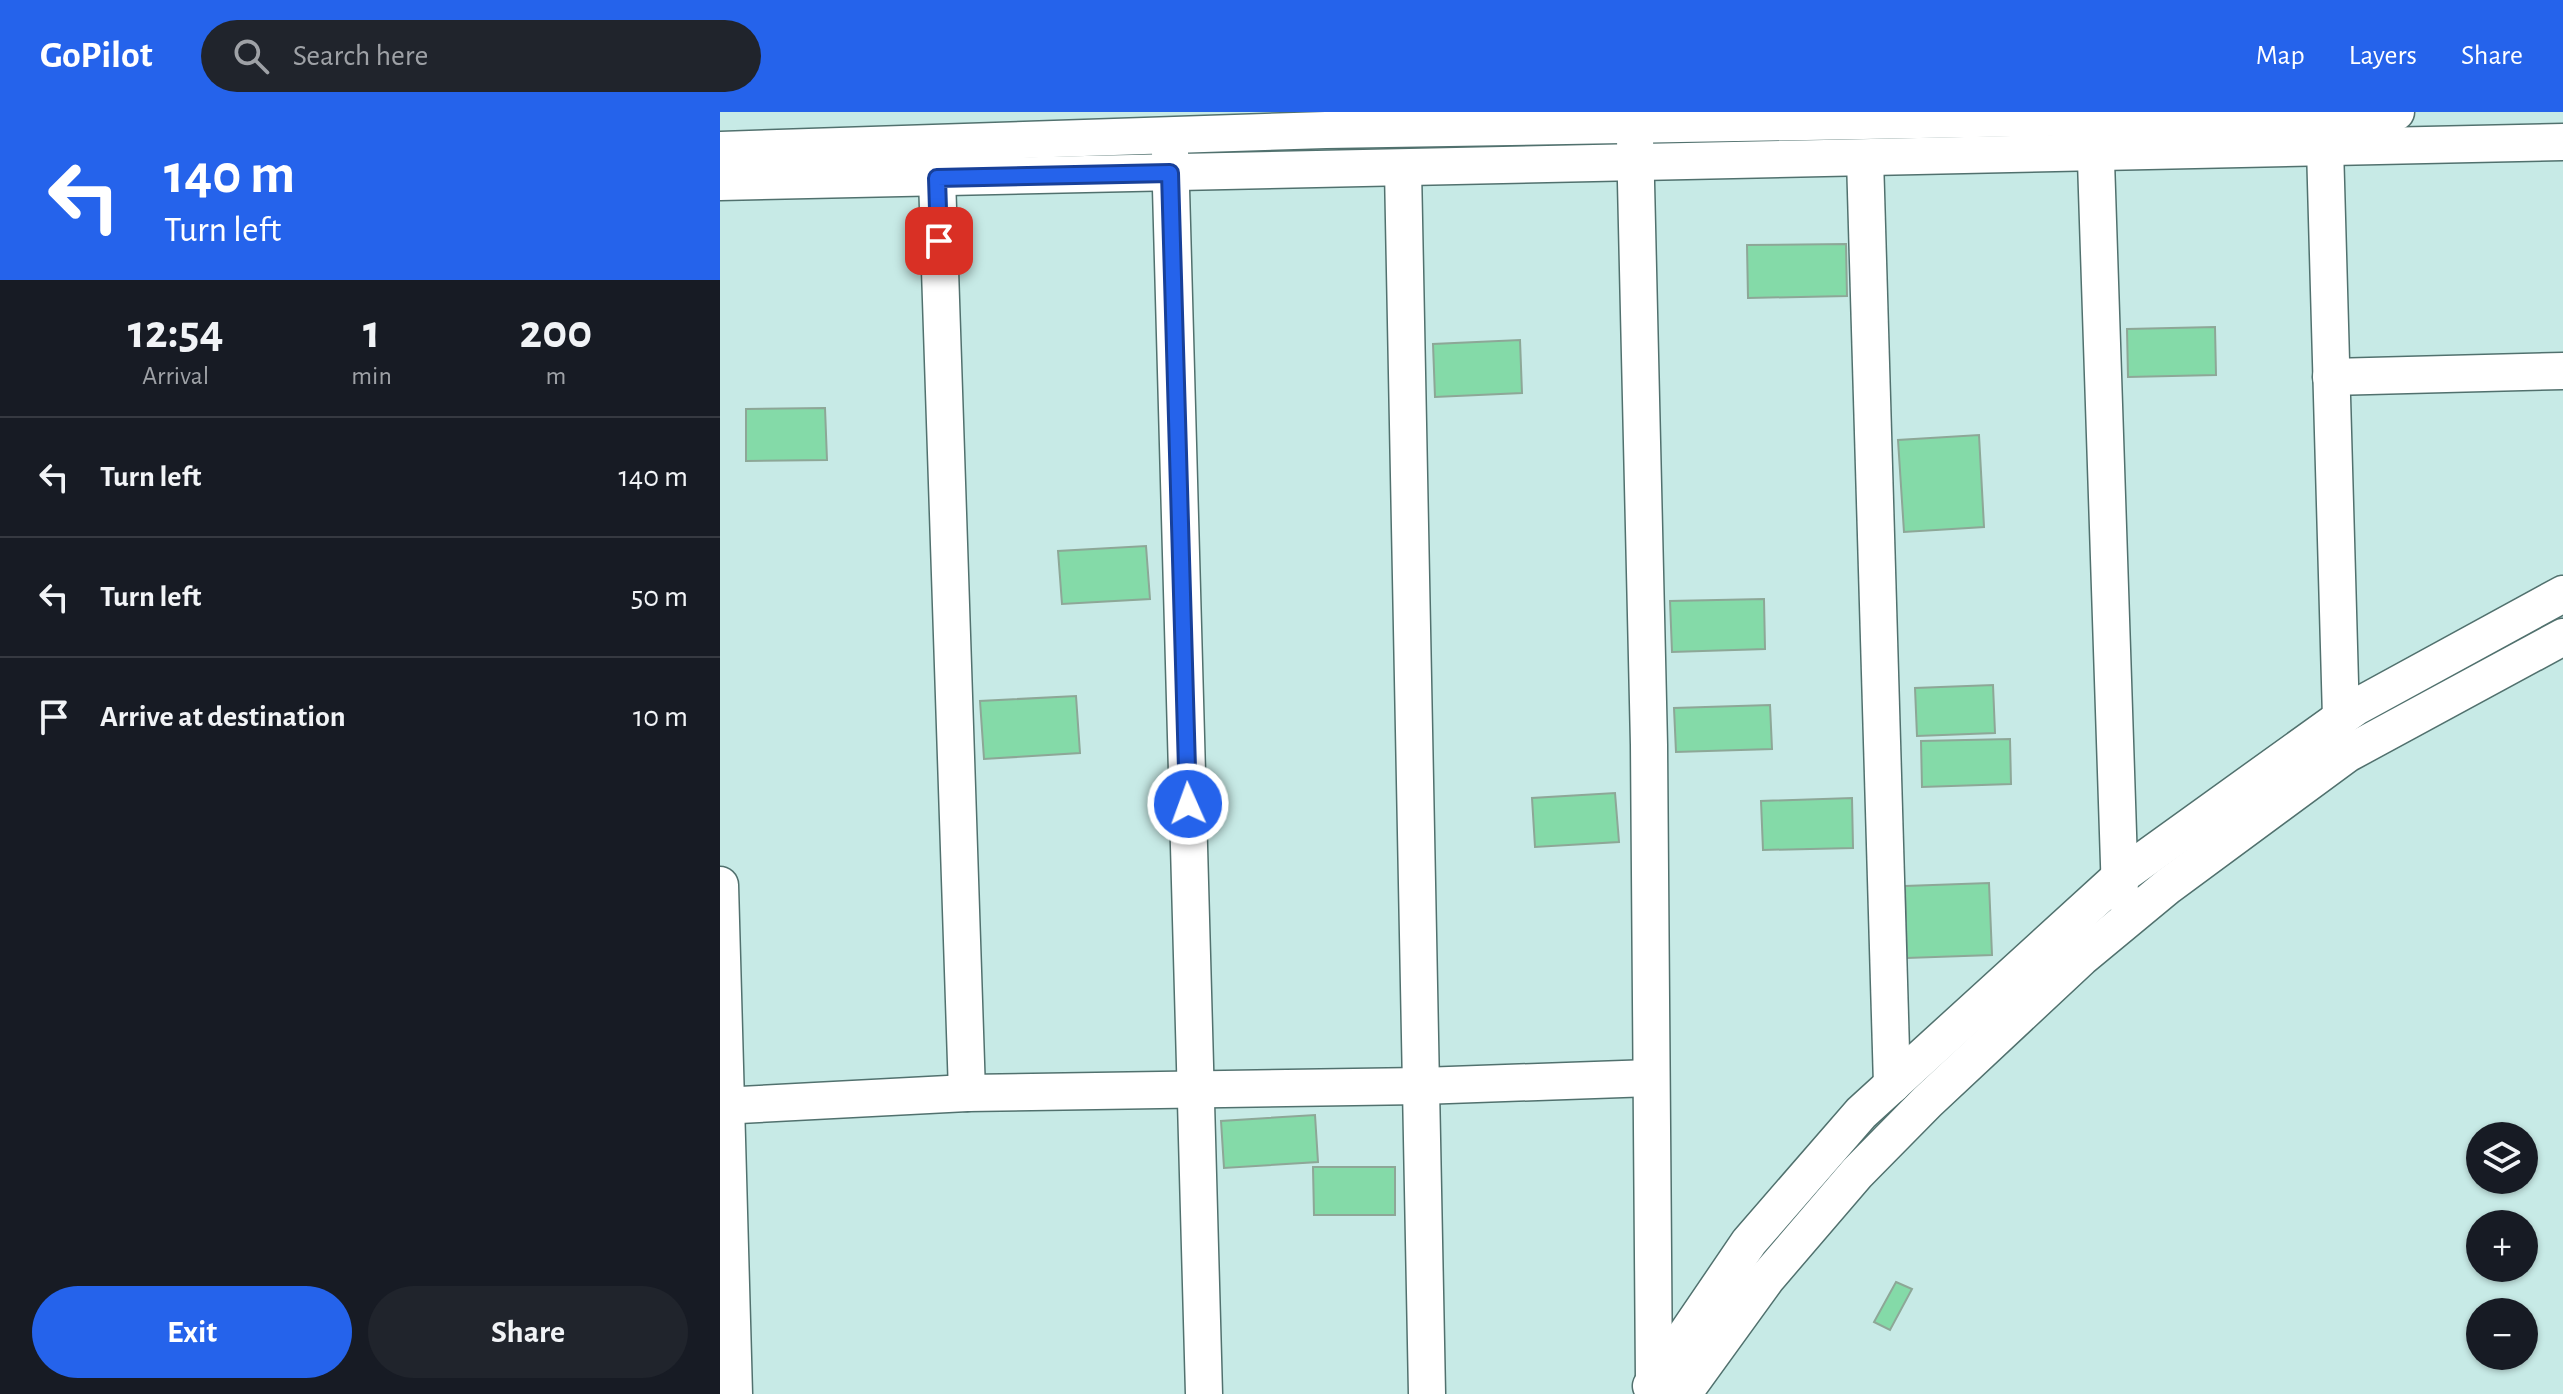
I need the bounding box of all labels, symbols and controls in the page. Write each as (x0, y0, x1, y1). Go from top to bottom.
search box (201, 20, 761, 92)
icon: search (229, 34, 273, 78)
text: GoPilot (40, 37, 153, 75)
text: Search here (293, 41, 428, 71)
text: Map (2256, 42, 2305, 70)
text: Layers (2349, 42, 2417, 70)
text: Share (2461, 42, 2523, 70)
icon: left (32, 144, 136, 248)
text: 140 m (164, 147, 295, 203)
pin (905, 207, 973, 275)
text: Turn left (164, 212, 281, 248)
icon: arrive (917, 219, 961, 263)
text: 12:54 (128, 309, 224, 357)
text: 1 (363, 309, 380, 357)
text: 200 (520, 309, 592, 357)
text: Arrival (142, 363, 209, 389)
text: min (351, 363, 392, 389)
text: m (545, 363, 566, 389)
icon: left (32, 455, 76, 499)
text: Turn left (100, 462, 201, 492)
text: 140 m (618, 462, 688, 492)
icon: left (32, 575, 76, 619)
text: Turn left (100, 582, 201, 612)
text: 50 m (631, 582, 688, 612)
icon: arrive (32, 695, 76, 739)
text: Arrive at destination (100, 702, 346, 732)
text: 10 m (633, 702, 688, 732)
position arrow (1146, 762, 1230, 846)
map controls (2466, 1122, 2538, 1370)
button: layers (2466, 1122, 2538, 1194)
button: + (2466, 1210, 2538, 1282)
button: Exit (32, 1286, 352, 1378)
button: Share (368, 1286, 688, 1378)
button: − (2466, 1298, 2538, 1370)

